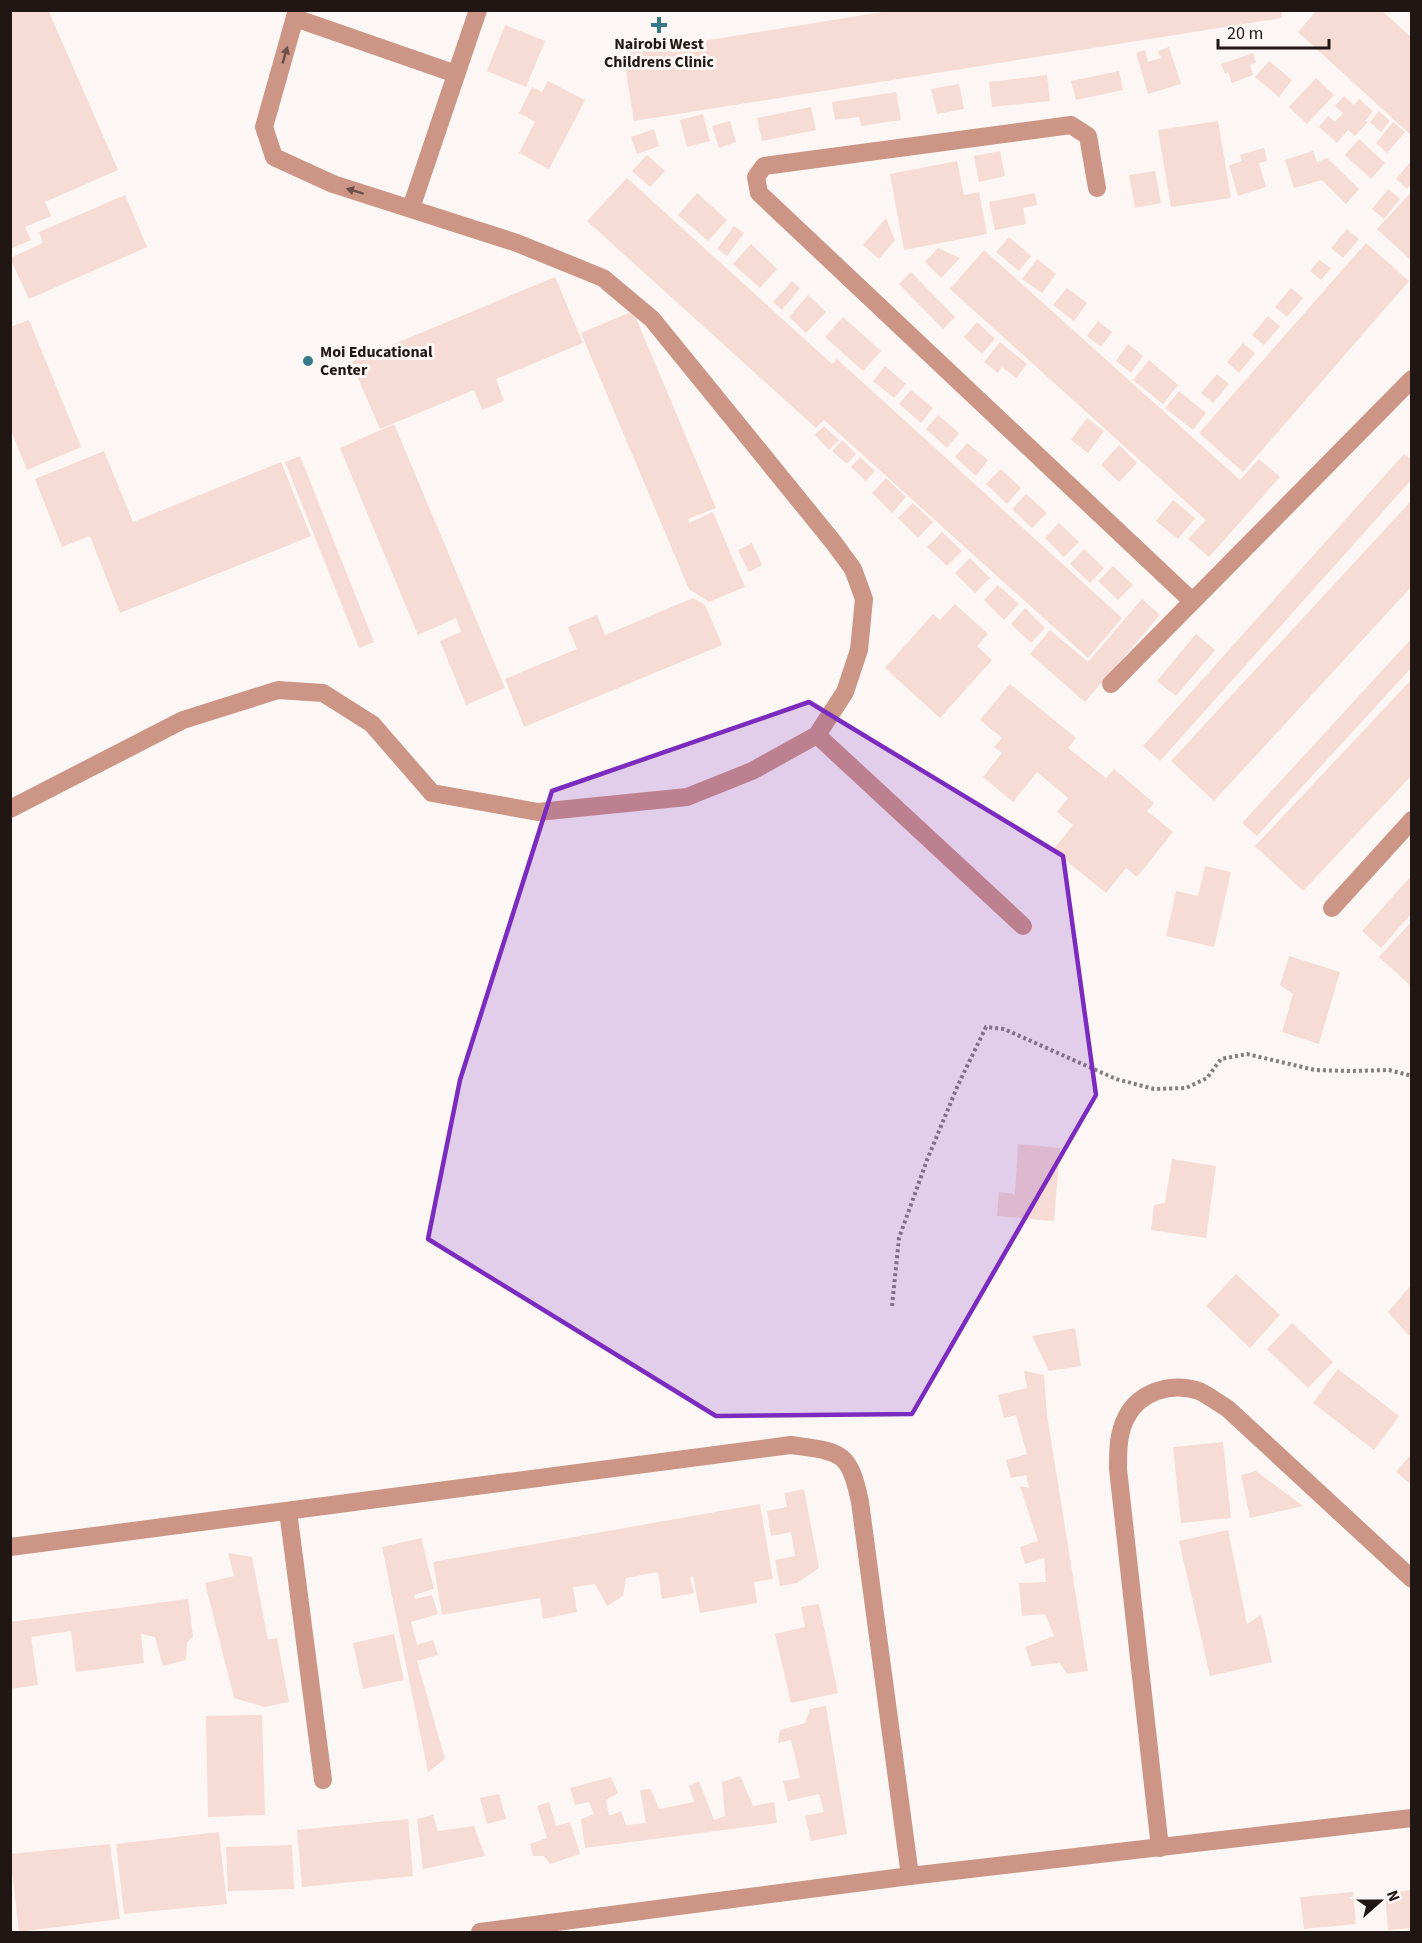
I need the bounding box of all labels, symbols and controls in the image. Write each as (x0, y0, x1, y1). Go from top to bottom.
scale bar (1218, 12, 1329, 50)
marker: Nairobi West Childrens Clinic (652, 18, 666, 32)
text: 20 m (1227, 21, 1263, 46)
place label: Nairobi West Childrens Clinic (604, 33, 714, 73)
one-way arrow (281, 46, 290, 64)
one-way arrow (346, 185, 364, 195)
place label: Moi Educational Center (320, 341, 433, 381)
marker: Moi Educational Center (301, 354, 315, 368)
north arrow (1350, 1871, 1410, 1931)
text: N (1381, 1887, 1405, 1905)

